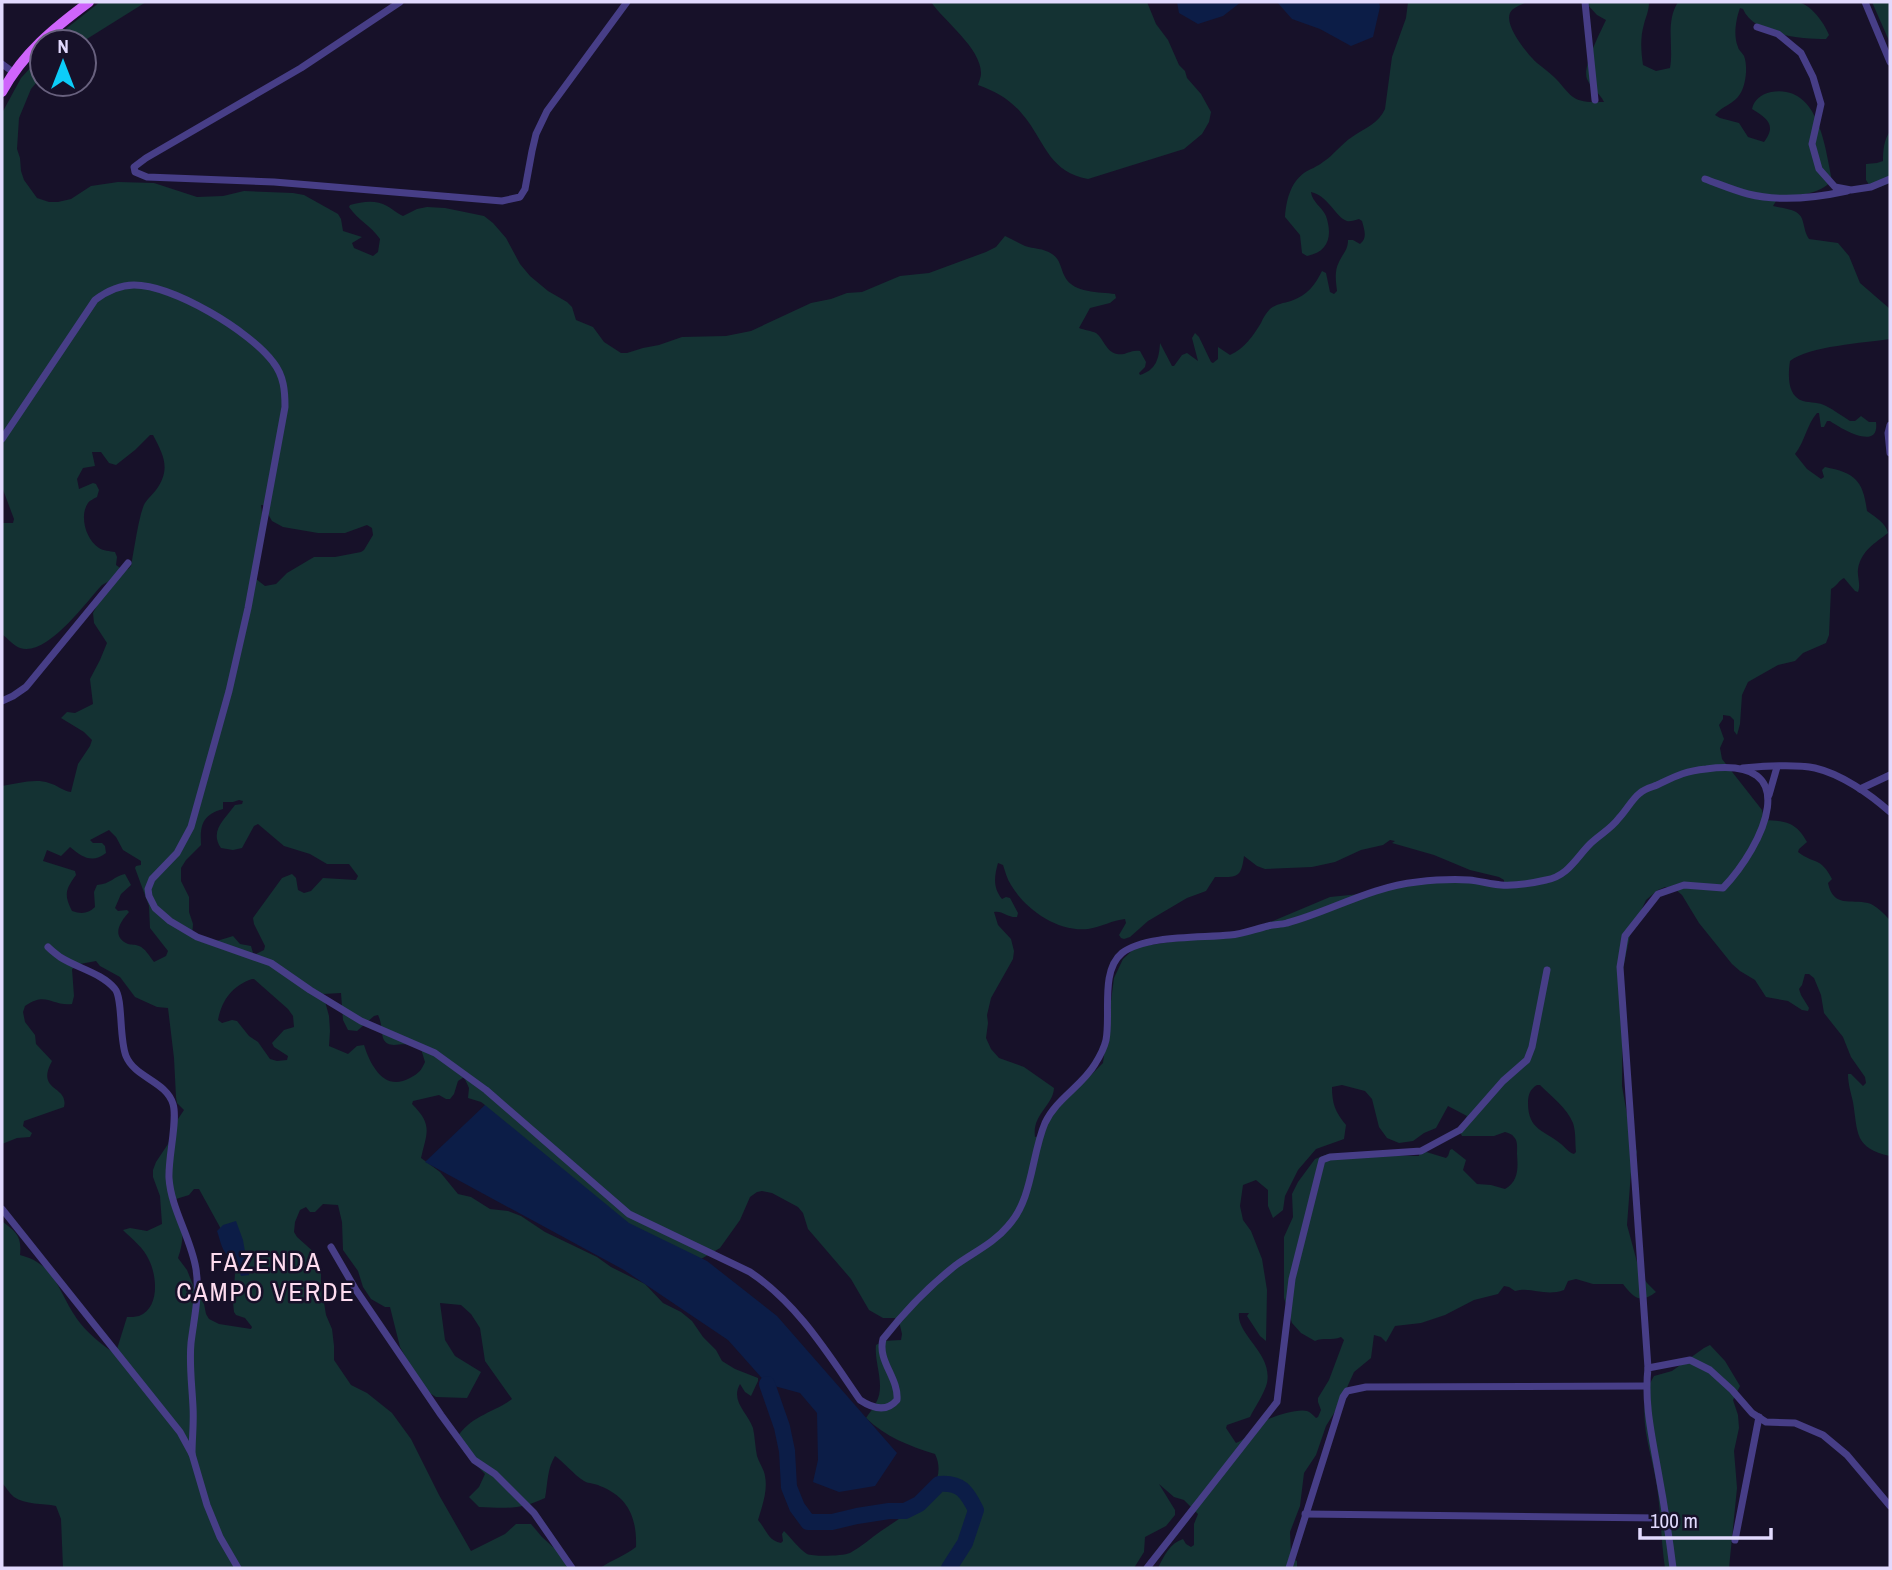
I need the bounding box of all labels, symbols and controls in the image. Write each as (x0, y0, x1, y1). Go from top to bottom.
north arrow (28, 28, 98, 98)
text: N (57, 33, 69, 59)
district label: FAZENDA CAMPO VERDE (176, 1244, 356, 1309)
scale bar (1640, 1496, 1771, 1540)
text: 100 m (1650, 1506, 1698, 1535)

